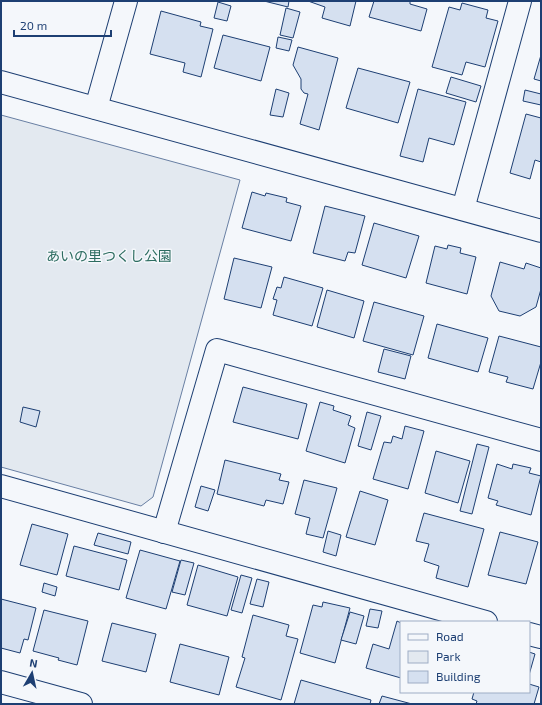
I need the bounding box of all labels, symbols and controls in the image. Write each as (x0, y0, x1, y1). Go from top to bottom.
scale bar (14, 12, 111, 38)
text: 20 m (20, 18, 47, 32)
park label: あいの里つくし公園 (46, 247, 172, 264)
legend (400, 621, 530, 693)
text: Road (436, 629, 464, 643)
text: Park (436, 649, 461, 663)
north arrow (12, 653, 52, 693)
text: N (29, 656, 39, 670)
text: Building (436, 669, 481, 683)

